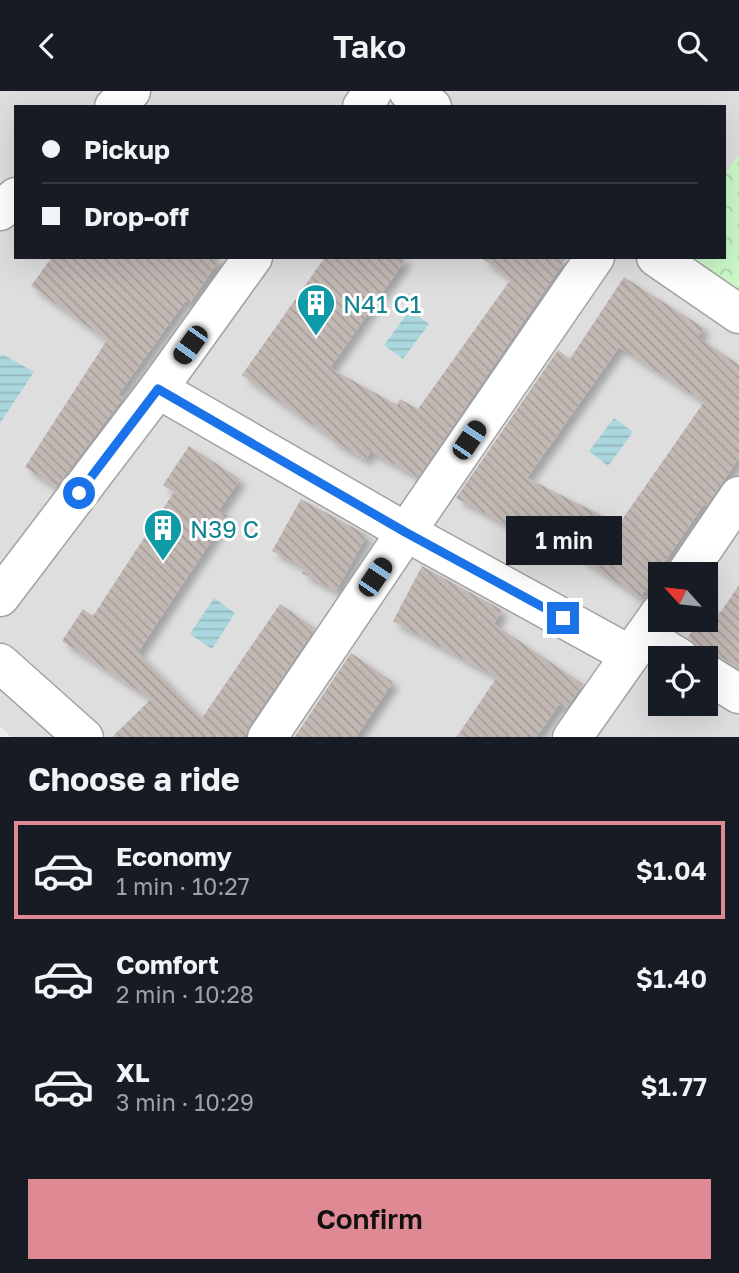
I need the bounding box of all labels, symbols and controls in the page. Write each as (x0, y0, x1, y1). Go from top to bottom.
icon: back (28, 27, 66, 65)
text: Tako (333, 27, 406, 65)
icon: search (673, 27, 711, 65)
text: Pickup (84, 134, 170, 165)
text: Drop-off (84, 201, 189, 232)
building icon: N41 C1 (295, 282, 337, 337)
place label: N41 C1 (343, 289, 421, 318)
car (170, 322, 211, 368)
car (449, 417, 490, 463)
route start (63, 477, 95, 509)
building icon: N39 C (142, 507, 184, 562)
place label: N39 C (190, 514, 259, 543)
callout: 1 min (505, 517, 621, 566)
text: 1 min (535, 526, 593, 554)
car (355, 554, 396, 600)
north arrow (648, 562, 718, 632)
map controls (648, 562, 718, 716)
route end (547, 602, 579, 634)
button: locate (648, 646, 718, 716)
text: Choose a ride (28, 760, 240, 798)
icon: car (32, 839, 95, 902)
text: Economy (116, 841, 232, 872)
text: $1.04 (636, 855, 707, 886)
text: 1 min · 10:27 (116, 872, 250, 900)
icon: car (32, 947, 95, 1010)
text: Comfort (116, 949, 219, 980)
text: $1.40 (636, 963, 707, 994)
text: 2 min · 10:28 (116, 980, 254, 1008)
icon: car (32, 1055, 95, 1118)
text: XL (116, 1057, 150, 1088)
text: $1.77 (641, 1071, 707, 1102)
text: 3 min · 10:29 (116, 1088, 254, 1116)
button: Confirm (28, 1179, 711, 1259)

